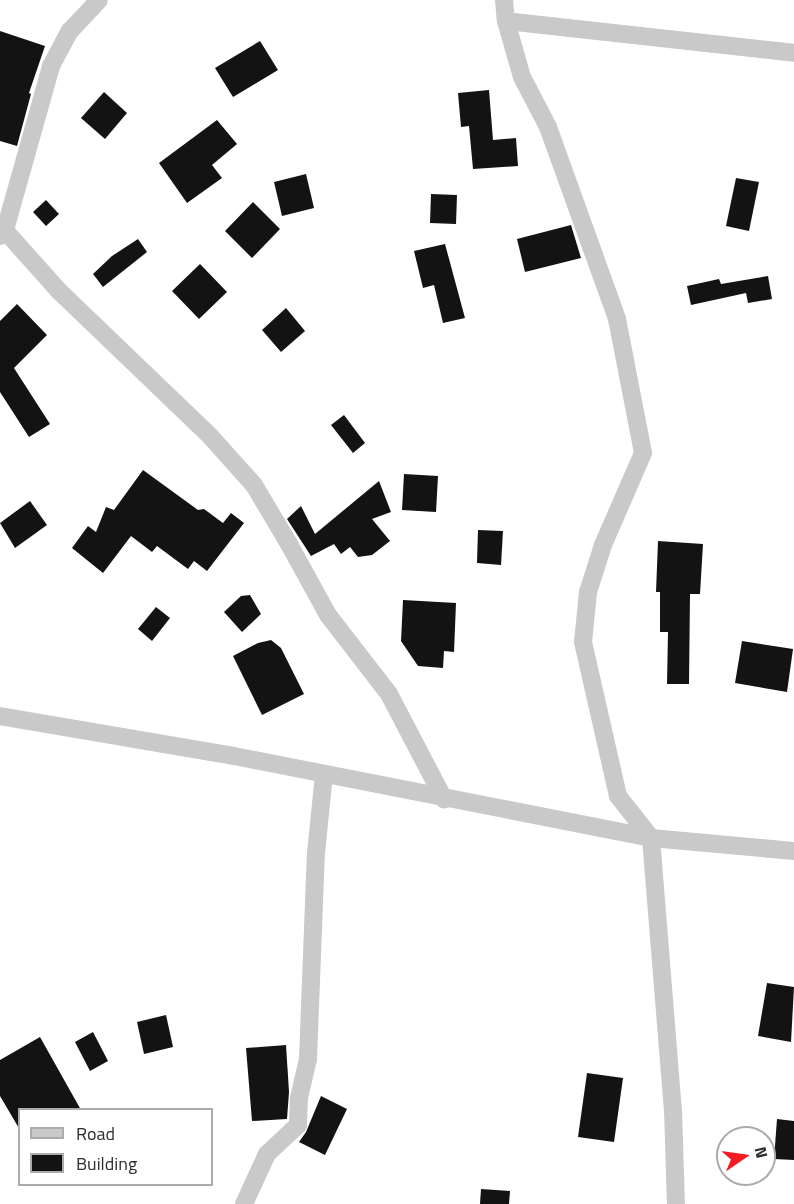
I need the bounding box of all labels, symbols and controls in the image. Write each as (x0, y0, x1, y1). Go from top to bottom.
legend (18, 1108, 213, 1186)
text: Road (76, 1120, 115, 1147)
north arrow (716, 1126, 776, 1186)
text: N (749, 1144, 775, 1161)
text: Building (76, 1150, 137, 1177)

